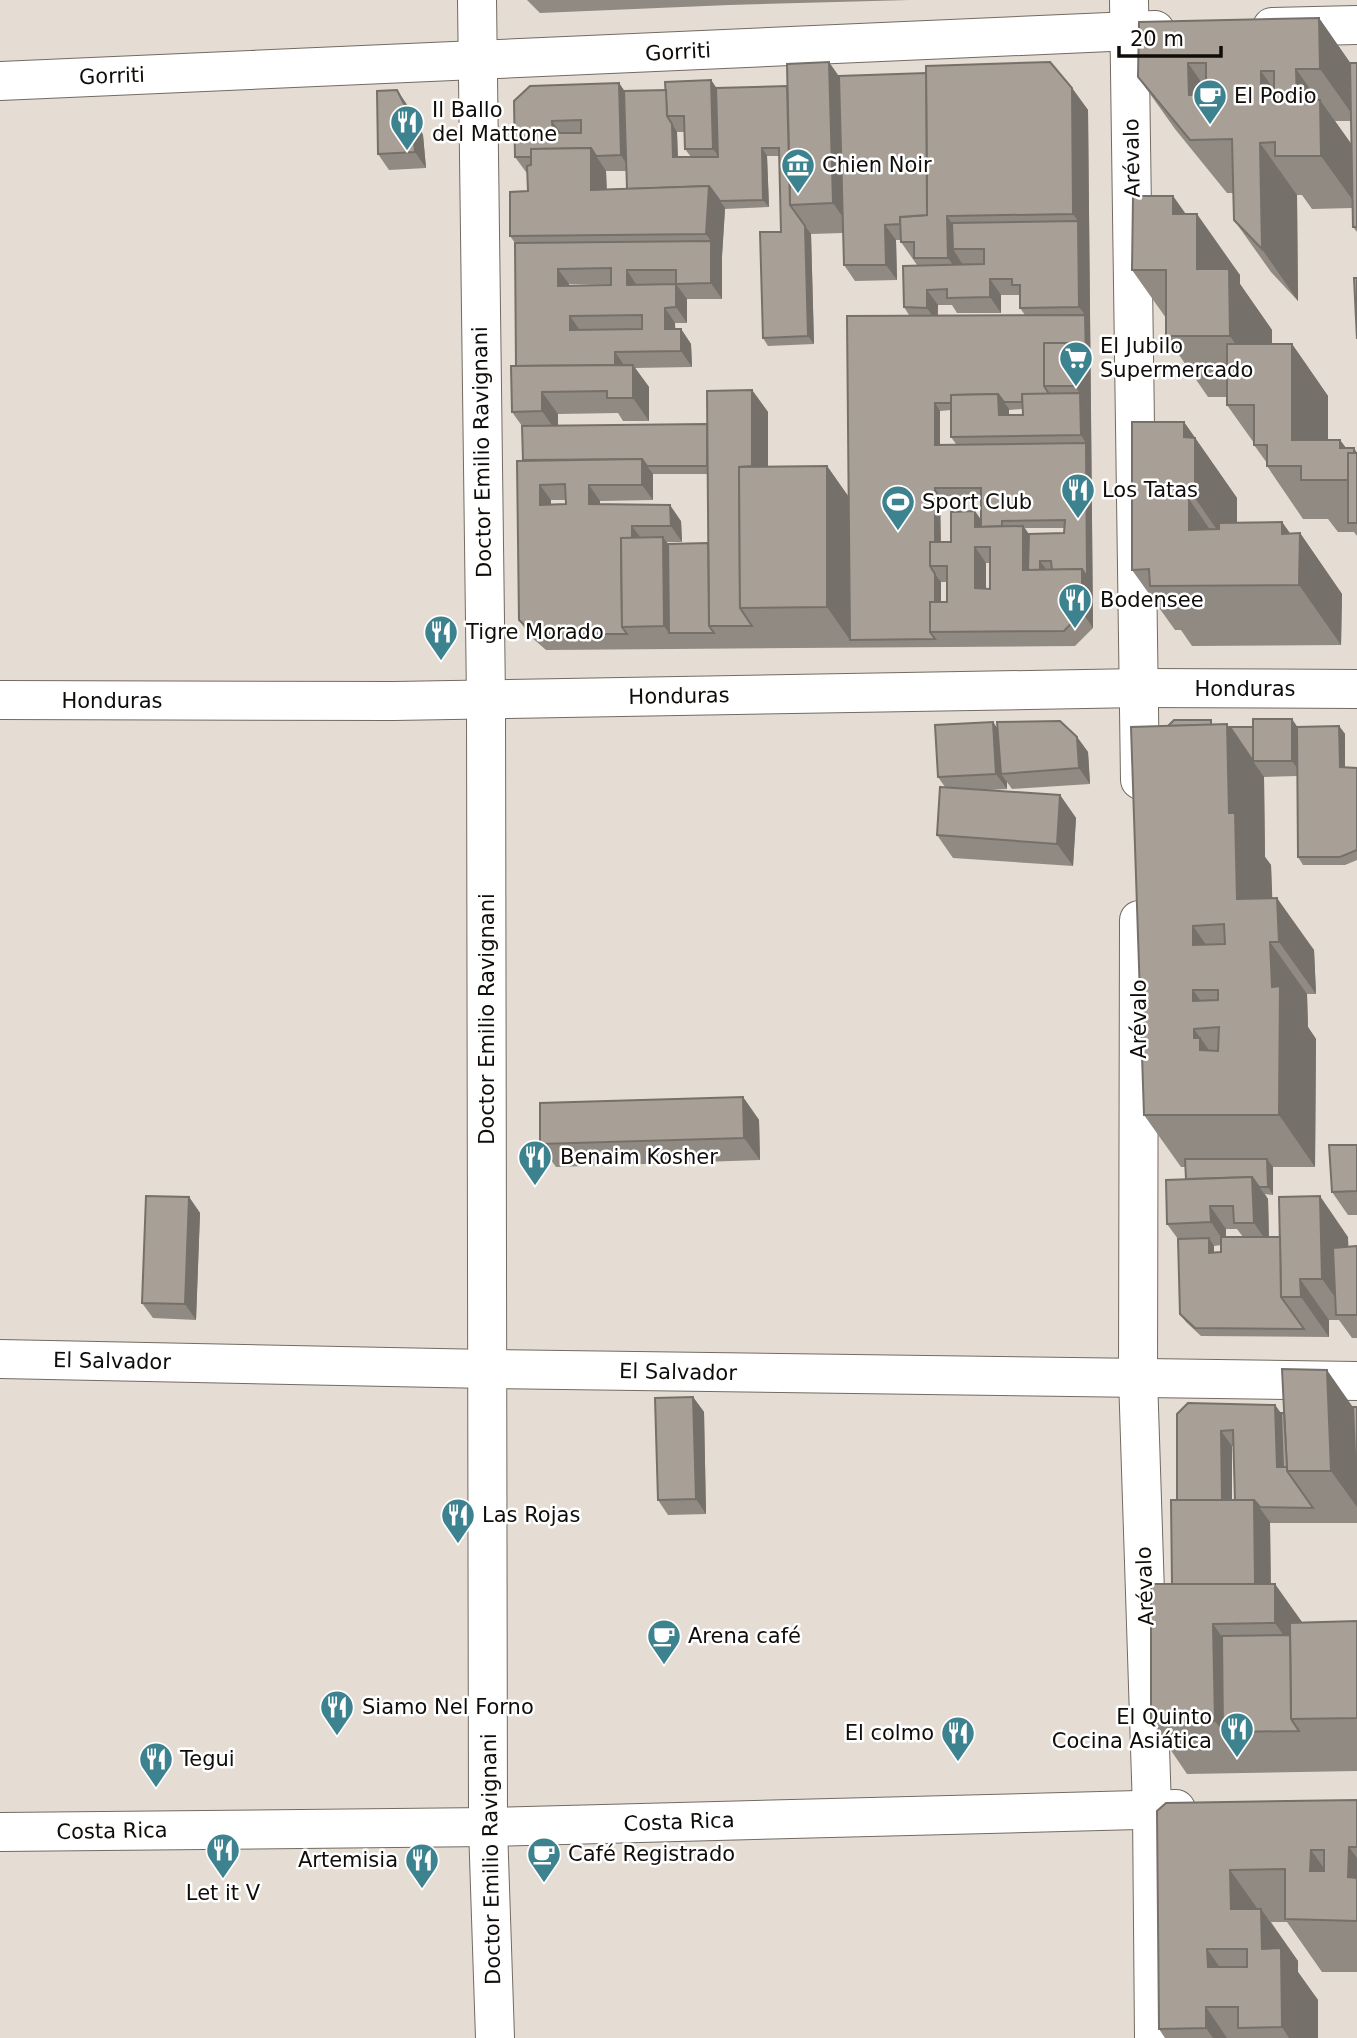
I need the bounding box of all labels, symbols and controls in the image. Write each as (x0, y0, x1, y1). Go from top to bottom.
scale bar (1119, 14, 1220, 58)
text: 20 m (1130, 27, 1184, 51)
street label: Gorriti (644, 38, 712, 66)
street label: Gorriti (79, 63, 145, 89)
cafe icon: El Podio (1191, 77, 1229, 126)
place label: El Podio (1234, 84, 1317, 108)
place label: Il Ballo del Mattone (432, 98, 557, 146)
restaurant icon: Il Ballo del Mattone (388, 103, 426, 152)
street label: Arévalo (1119, 118, 1145, 198)
museum icon: Chien Noir (779, 146, 817, 195)
place label: Chien Noir (822, 153, 932, 177)
street label: Doctor Emilio Ravignani (468, 326, 496, 578)
place label: El Jubilo Supermercado (1100, 334, 1253, 382)
supermarket icon: El Jubilo Supermercado (1057, 339, 1095, 388)
restaurant icon: Los Tatas (1059, 471, 1097, 520)
place label: Los Tatas (1102, 478, 1198, 502)
sports icon: Sport Club (879, 483, 917, 532)
place label: Sport Club (922, 490, 1032, 514)
restaurant icon: Bodensee (1056, 581, 1094, 630)
place label: Bodensee (1100, 588, 1204, 612)
restaurant icon: Tigre Morado (422, 613, 460, 662)
place label: Tigre Morado (465, 620, 604, 644)
street label: Honduras (1194, 677, 1296, 701)
street label: Honduras (628, 683, 730, 709)
street label: Honduras (61, 689, 163, 713)
street label: Doctor Emilio Ravignani (475, 893, 499, 1145)
street label: Arévalo (1127, 979, 1151, 1059)
restaurant icon: Benaim Kosher (516, 1138, 554, 1187)
place label: Benaim Kosher (560, 1145, 718, 1169)
street label: El Salvador (53, 1348, 172, 1374)
street label: El Salvador (619, 1359, 738, 1385)
restaurant icon: Las Rojas (439, 1496, 477, 1545)
place label: Las Rojas (482, 1503, 580, 1527)
street label: Arévalo (1132, 1546, 1158, 1626)
cafe icon: Arena café (645, 1617, 683, 1666)
place label: Arena café (688, 1624, 801, 1648)
restaurant icon: Siamo Nel Forno (318, 1688, 356, 1737)
place label: Siamo Nel Forno (362, 1695, 534, 1719)
place label: El Quinto Cocina Asiática (1052, 1705, 1212, 1753)
restaurant icon: El Quinto Cocina Asiática (1218, 1710, 1256, 1759)
restaurant icon: El colmo (939, 1714, 977, 1763)
place label: El colmo (845, 1721, 934, 1745)
street label: Doctor Emilio Ravignani (477, 1733, 505, 1985)
restaurant icon: Tegui (137, 1740, 175, 1789)
place label: Tegui (179, 1747, 235, 1771)
street label: Costa Rica (623, 1808, 735, 1836)
street label: Costa Rica (56, 1818, 168, 1844)
restaurant icon: Let it V (204, 1831, 242, 1880)
cafe icon: Café Registrado (525, 1835, 563, 1884)
restaurant icon: Artemisia (403, 1841, 441, 1890)
place label: Café Registrado (568, 1842, 735, 1866)
place label: Artemisia (298, 1848, 398, 1872)
place label: Let it V (186, 1881, 261, 1905)

